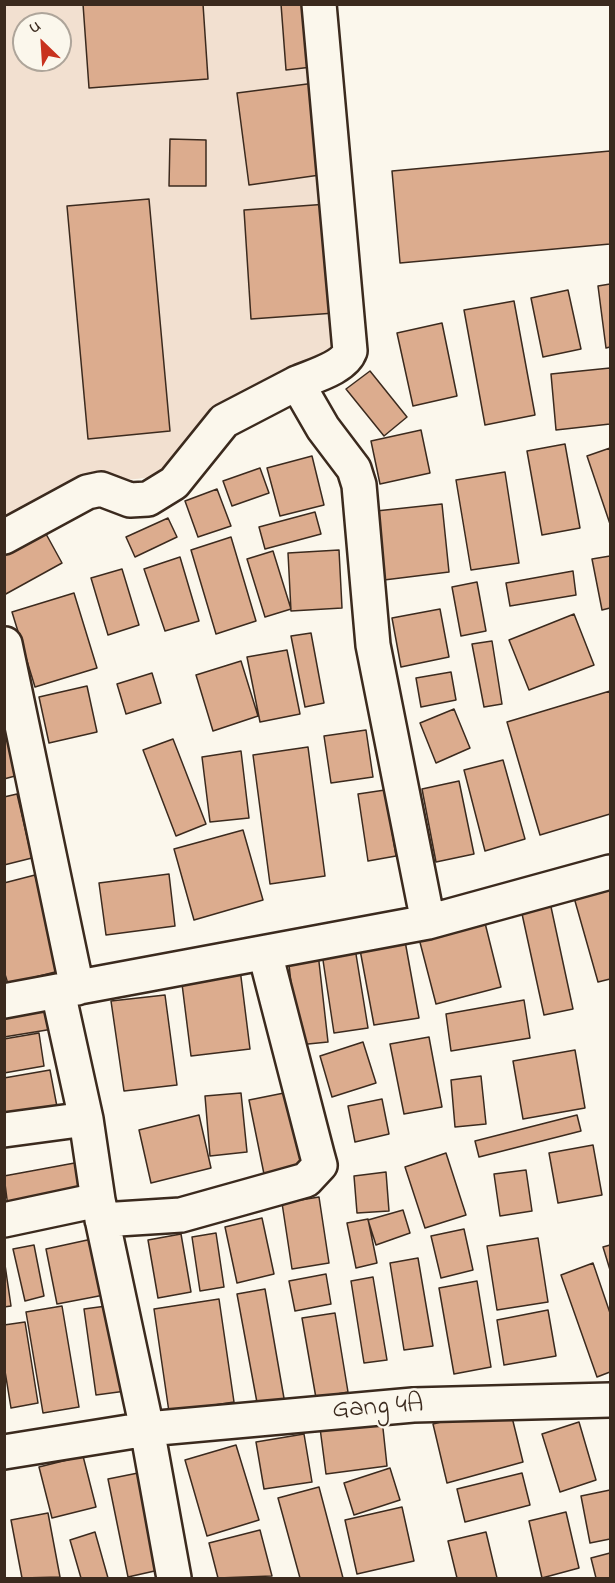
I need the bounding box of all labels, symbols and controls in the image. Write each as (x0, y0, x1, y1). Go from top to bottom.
north arrow (12, 12, 72, 72)
text: U (26, 14, 45, 41)
street label: Gang 4A (331, 1390, 425, 1428)

